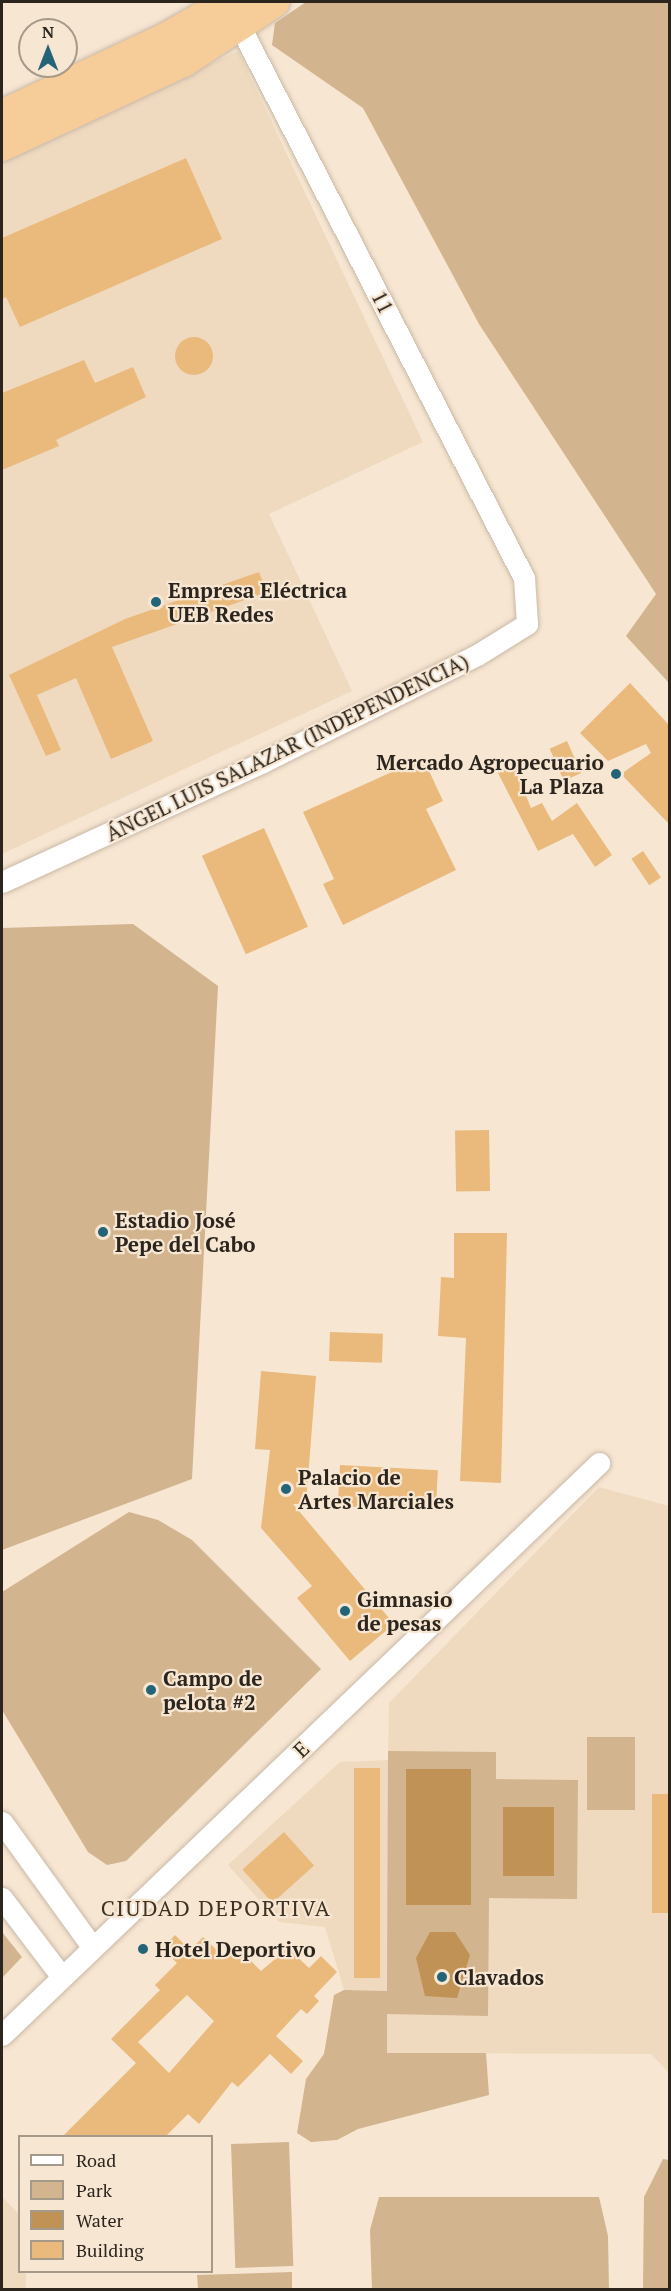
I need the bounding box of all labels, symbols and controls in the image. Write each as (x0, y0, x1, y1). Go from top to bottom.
north arrow (18, 18, 78, 78)
text: N (42, 21, 54, 43)
street label: 11 (367, 286, 399, 318)
place label: Empresa Eléctrica UEB Redes (168, 577, 347, 627)
marker: Empresa Eléctrica UEB Redes (149, 595, 163, 609)
street label: ÁNGEL LUIS SALAZAR (INDEPENDENCIA) (101, 648, 473, 846)
place label: Mercado Agropecuario La Plaza (376, 749, 604, 799)
marker: Mercado Agropecuario La Plaza (609, 767, 623, 781)
place label: Estadio José Pepe del Cabo (115, 1207, 256, 1257)
marker: Estadio José Pepe del Cabo (96, 1225, 110, 1239)
place label: Palacio de Artes Marciales (298, 1464, 454, 1514)
marker: Palacio de Artes Marciales (279, 1482, 293, 1496)
place label: Gimnasio de pesas (357, 1586, 452, 1636)
marker: Gimnasio de pesas (338, 1604, 352, 1618)
place label: Campo de pelota #2 (163, 1665, 263, 1715)
marker: Campo de pelota #2 (144, 1683, 158, 1697)
street label: E (288, 1736, 314, 1762)
district label: CIUDAD DEPORTIVA (101, 1895, 331, 1921)
place label: Hotel Deportivo (155, 1936, 316, 1962)
marker: Hotel Deportivo (136, 1942, 150, 1956)
place label: Clavados (454, 1964, 544, 1990)
marker: Clavados (435, 1970, 449, 1984)
legend (18, 2135, 213, 2273)
text: Road (76, 2148, 116, 2172)
text: Park (76, 2178, 112, 2202)
text: Water (76, 2208, 123, 2232)
text: Building (76, 2238, 144, 2262)

